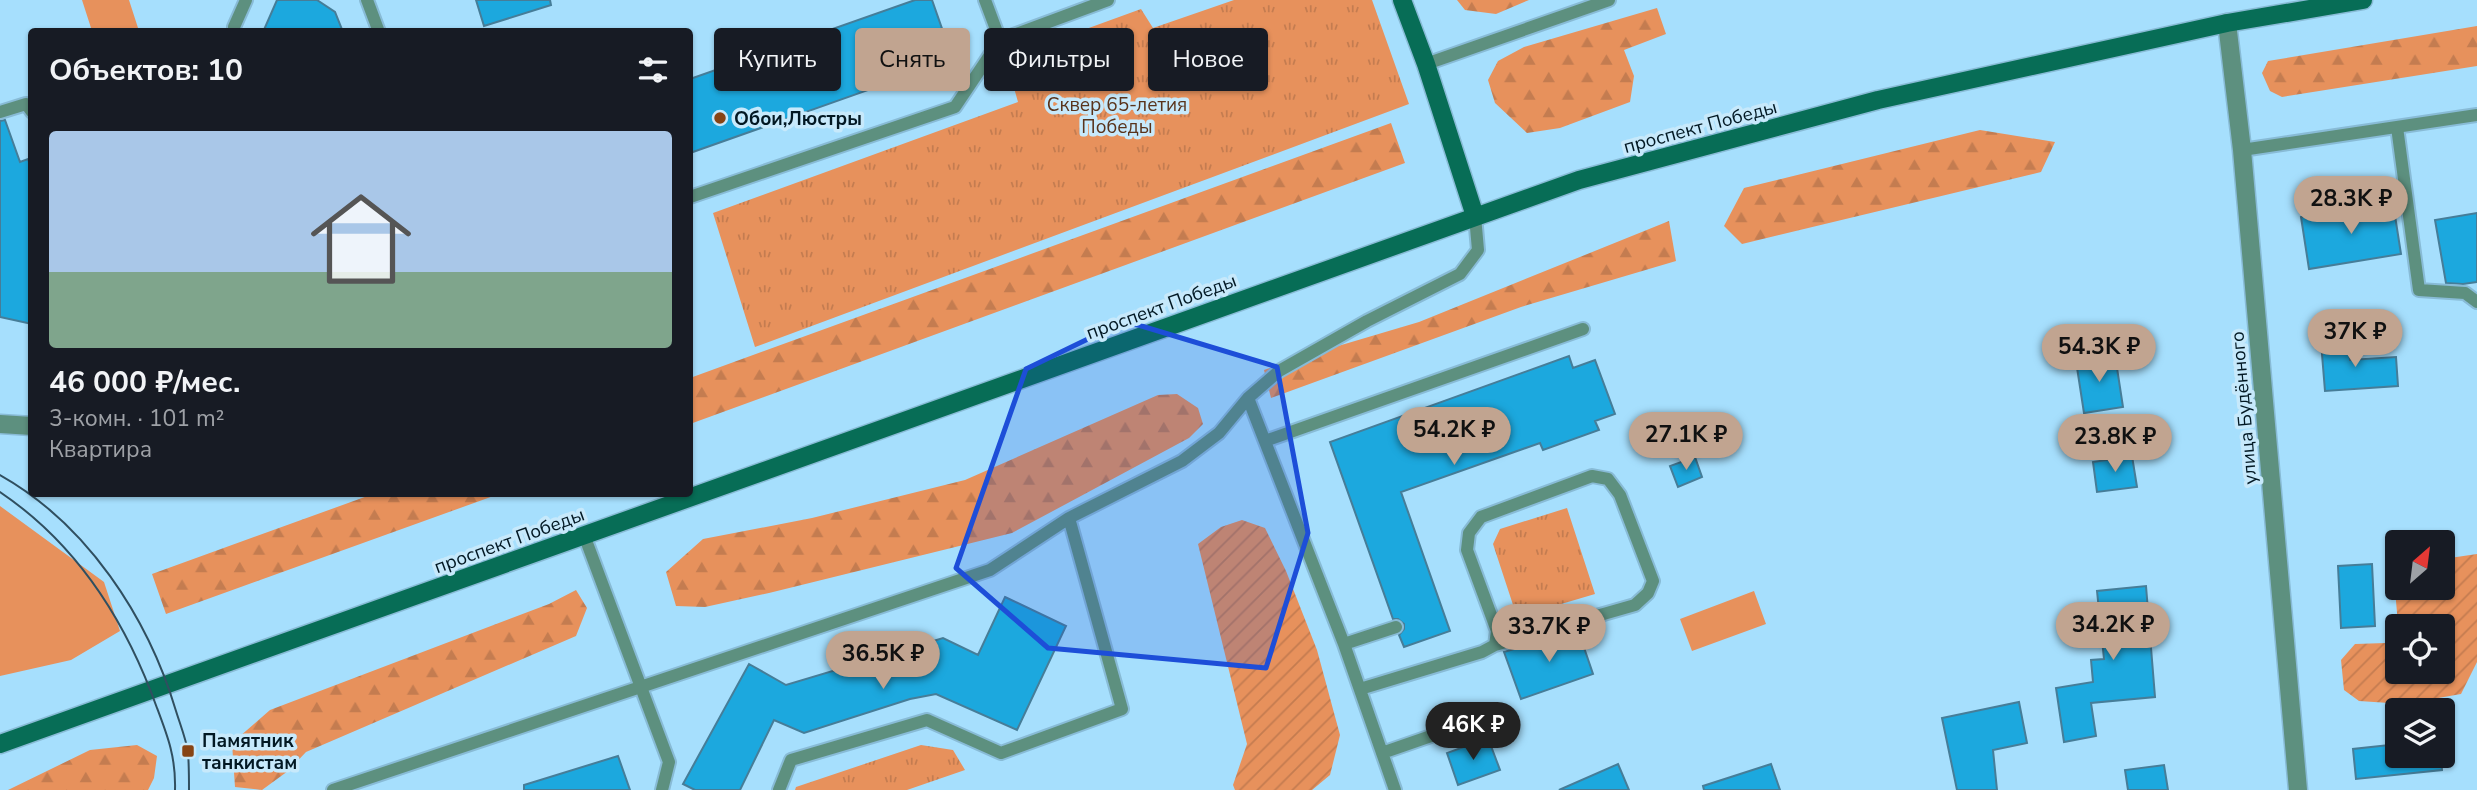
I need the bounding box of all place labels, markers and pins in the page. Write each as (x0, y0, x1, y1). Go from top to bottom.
place label: Обои,Люстры (734, 106, 862, 132)
marker: Обои,Люстры (712, 110, 728, 126)
pin: 28.3K ₽ (2286, 176, 2416, 236)
pin: 37K ₽ (2306, 310, 2404, 369)
pin: 54.3K ₽ (2034, 324, 2164, 384)
pin: 54.2K ₽ (1389, 407, 1519, 467)
pin: 27.1K ₽ (1621, 412, 1751, 472)
pin: 23.8K ₽ (2050, 414, 2180, 474)
pin: 34.2K ₽ (2048, 602, 2178, 662)
pin: 33.7K ₽ (1484, 604, 1614, 664)
pin: 36.5K ₽ (818, 632, 948, 691)
pin: 46K ₽ (1424, 702, 1522, 762)
place label: Памятник танкистам (202, 728, 297, 776)
marker: Памятник танкистам (180, 743, 196, 759)

